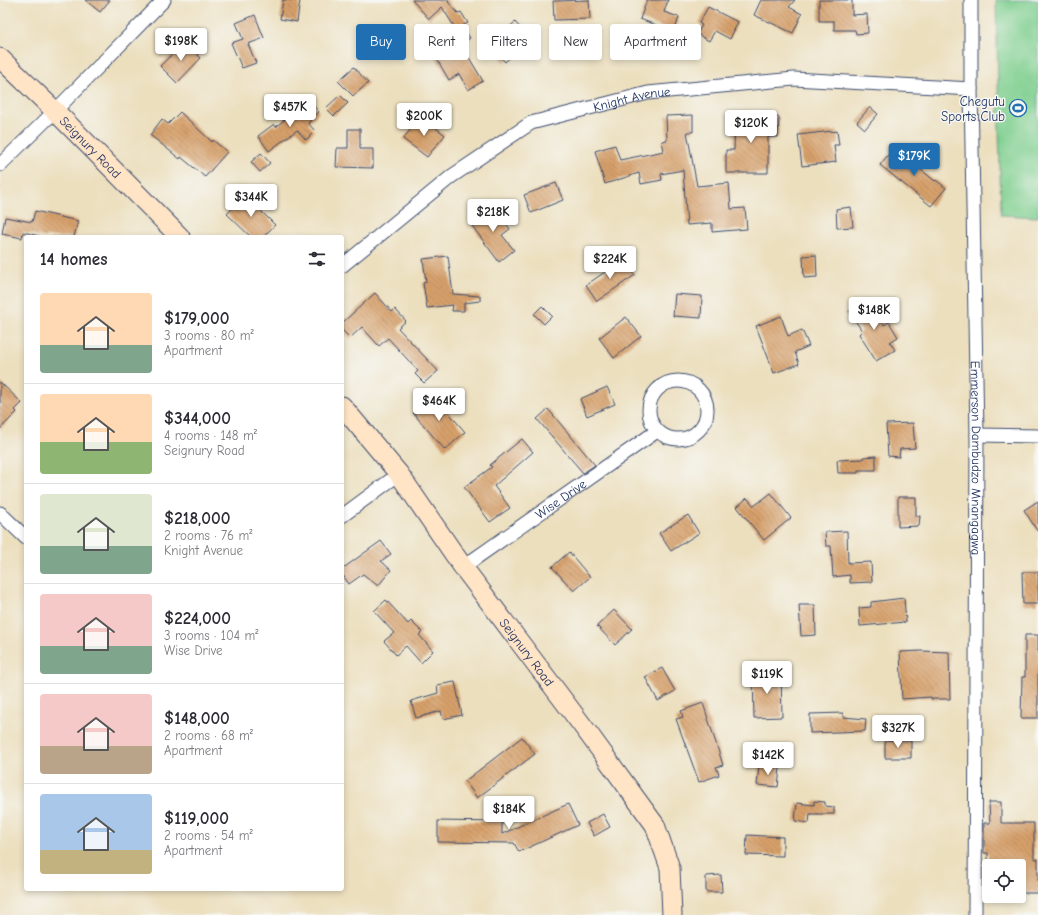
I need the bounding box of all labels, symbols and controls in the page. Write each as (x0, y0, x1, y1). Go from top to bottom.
chip: Buy (356, 24, 406, 60)
chip: Rent (414, 24, 469, 60)
chip: Filters (477, 24, 541, 60)
chip: New (549, 24, 602, 60)
chip: Apartment (610, 24, 701, 60)
pin: $198K (153, 28, 209, 62)
text: $198K (164, 33, 198, 48)
street label: Knight Avenue (591, 83, 672, 114)
pin: $457K (262, 94, 318, 128)
place label: Chegutu Sports Club (941, 94, 1005, 124)
sports icon: Chegutu Sports Club (1008, 98, 1028, 118)
text: $457K (273, 99, 307, 114)
pin: $200K (396, 103, 452, 137)
text: $200K (406, 108, 442, 123)
pin: $120K (723, 110, 779, 144)
street label: Seignury Road (57, 113, 124, 181)
text: $120K (734, 115, 768, 130)
pin: $179K (886, 143, 942, 177)
text: $179K (898, 148, 930, 163)
pin: $344K (223, 184, 279, 218)
text: $344K (234, 189, 268, 204)
pin: $218K (465, 199, 521, 233)
text: $218K (476, 204, 510, 219)
pin: $224K (582, 246, 638, 280)
icon: filters (306, 248, 328, 270)
text: 14 homes (40, 250, 107, 269)
text: $224K (593, 251, 627, 266)
pin: $148K (846, 297, 902, 331)
text: $148K (858, 302, 890, 317)
icon: home (72, 309, 120, 357)
text: $179,000 (164, 309, 230, 328)
text: 3 rooms · 80 m² (164, 328, 254, 343)
text: Apartment (164, 343, 222, 358)
street label: Emmerson Dambudzo Mnangagwa (968, 361, 985, 555)
pin: $464K (411, 388, 467, 422)
text: $464K (422, 393, 456, 408)
text: $344,000 (164, 409, 231, 428)
icon: home (72, 410, 120, 458)
text: 4 rooms · 148 m² (164, 428, 257, 443)
text: Seignury Road (164, 443, 245, 458)
street label: Wise Drive (532, 475, 589, 522)
text: $218,000 (164, 509, 231, 528)
icon: home (72, 510, 120, 558)
text: 2 rooms · 76 m² (164, 528, 252, 543)
text: Knight Avenue (164, 543, 243, 558)
text: $224,000 (164, 609, 231, 628)
icon: home (72, 610, 120, 658)
street label: Seignury Road (497, 615, 557, 689)
text: 3 rooms · 104 m² (164, 628, 258, 643)
text: Wise Drive (164, 643, 222, 658)
pin: $119K (739, 661, 795, 695)
text: $119K (751, 666, 783, 681)
text: $148,000 (164, 709, 230, 728)
icon: home (72, 710, 120, 758)
pin: $327K (870, 715, 926, 749)
text: $327K (881, 720, 915, 735)
text: 2 rooms · 68 m² (164, 728, 253, 743)
pin: $142K (740, 742, 796, 776)
text: Apartment (164, 743, 222, 758)
text: $142K (752, 747, 784, 762)
pin: $184K (481, 796, 537, 830)
text: $184K (492, 801, 526, 816)
text: $119,000 (164, 809, 229, 828)
icon: home (72, 810, 120, 858)
text: 2 rooms · 54 m² (164, 828, 253, 843)
text: Apartment (164, 843, 222, 858)
map controls (982, 859, 1026, 903)
button: locate (982, 859, 1026, 903)

